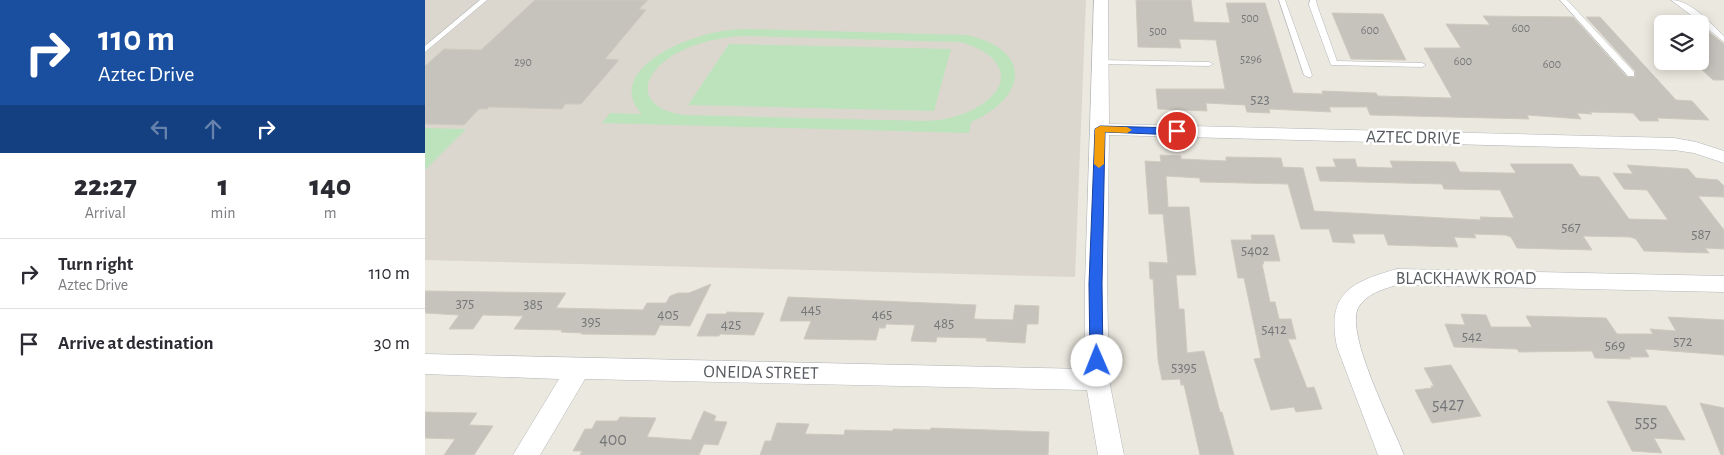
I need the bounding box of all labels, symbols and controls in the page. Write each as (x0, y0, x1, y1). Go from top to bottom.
house number: 500 (1241, 12, 1259, 24)
map controls (1654, 15, 1709, 70)
button: layers (1654, 15, 1709, 70)
icon: right (15, 20, 80, 85)
text: 110 m (98, 22, 175, 57)
house number: 600 (1512, 22, 1530, 34)
house number: 600 (1361, 24, 1379, 36)
house number: 500 (1149, 25, 1167, 37)
house number: 5296 (1240, 53, 1262, 65)
house number: 600 (1454, 55, 1472, 67)
house number: 290 (514, 56, 532, 68)
house number: 600 (1543, 58, 1561, 70)
text: Aztec Drive (98, 63, 195, 85)
house number: 523 (1250, 92, 1270, 107)
pin (1156, 110, 1198, 152)
icon: left (146, 115, 174, 143)
icon: ahead (199, 115, 227, 143)
icon: right (252, 115, 280, 143)
icon: arrive (1163, 117, 1191, 145)
street label: AZTEC DRIVE (1366, 128, 1461, 148)
text: 22:27 (74, 171, 137, 201)
text: 1 (218, 171, 229, 201)
text: 140 (309, 171, 351, 201)
text: Arrival (85, 205, 126, 221)
text: min (211, 205, 236, 221)
text: m (324, 205, 337, 221)
house number: 567 (1561, 220, 1581, 235)
house number: 587 (1691, 227, 1711, 242)
house number: 5402 (1241, 243, 1269, 258)
text: Turn right (58, 255, 133, 274)
icon: right (15, 260, 43, 288)
text: 110 m (369, 264, 410, 283)
street label: BLACKHAWK ROAD (1396, 270, 1536, 288)
text: Aztec Drive (58, 277, 128, 293)
house number: 375 (456, 296, 474, 311)
house number: 385 (523, 297, 543, 312)
house number: 445 (801, 302, 821, 317)
house number: 405 (657, 307, 679, 322)
house number: 465 (872, 307, 892, 322)
house number: 395 (581, 314, 601, 329)
house number: 485 (934, 316, 954, 331)
house number: 425 (721, 317, 741, 332)
house number: 5412 (1261, 322, 1287, 337)
house number: 542 (1462, 329, 1482, 344)
icon: arrive (15, 330, 43, 358)
text: Arrive at destination (58, 334, 214, 353)
text: 30 m (374, 334, 410, 353)
position arrow (1070, 334, 1122, 386)
house number: 572 (1673, 334, 1693, 349)
house number: 569 (1605, 338, 1625, 353)
house number: 5395 (1171, 360, 1197, 375)
street label: ONEIDA STREET (703, 363, 819, 383)
house number: 5427 (1432, 396, 1464, 414)
house number: 555 (1635, 413, 1657, 431)
house number: 400 (599, 431, 627, 449)

